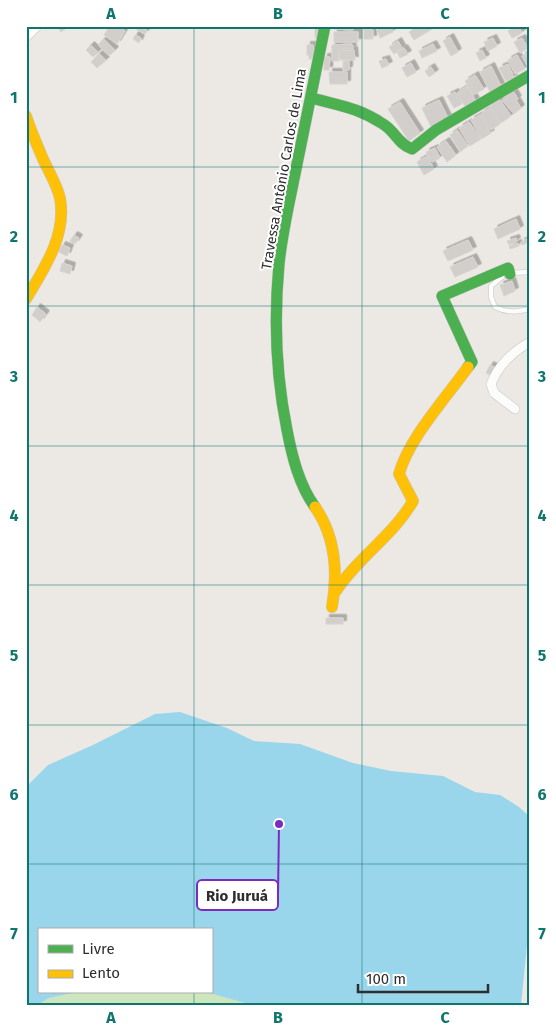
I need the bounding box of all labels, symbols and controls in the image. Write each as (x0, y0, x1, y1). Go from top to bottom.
text: A (105, 4, 116, 23)
text: B (273, 4, 283, 23)
text: C (440, 4, 450, 23)
street label: Travessa Antônio Carlos de Lima (258, 67, 310, 271)
text: 1 (10, 88, 18, 107)
text: 1 (538, 88, 546, 107)
text: 2 (10, 227, 18, 246)
text: 2 (538, 227, 546, 246)
text: 3 (9, 367, 18, 386)
text: 3 (537, 367, 546, 386)
text: 4 (9, 506, 19, 525)
text: 4 (537, 506, 547, 525)
text: 5 (10, 646, 19, 665)
text: 5 (538, 646, 547, 665)
text: 6 (9, 785, 19, 804)
text: 6 (537, 785, 547, 804)
callout: Rio Juruá (197, 880, 278, 910)
text: Rio Juruá (206, 887, 268, 905)
text: 7 (10, 924, 18, 943)
text: 7 (538, 924, 546, 943)
legend (38, 928, 212, 994)
text: Livre (82, 940, 115, 958)
scale bar (358, 961, 488, 993)
text: Lento (82, 964, 120, 982)
text: 100 m (366, 970, 406, 988)
text: A (105, 1008, 116, 1027)
text: B (273, 1008, 283, 1027)
text: C (440, 1008, 450, 1027)

